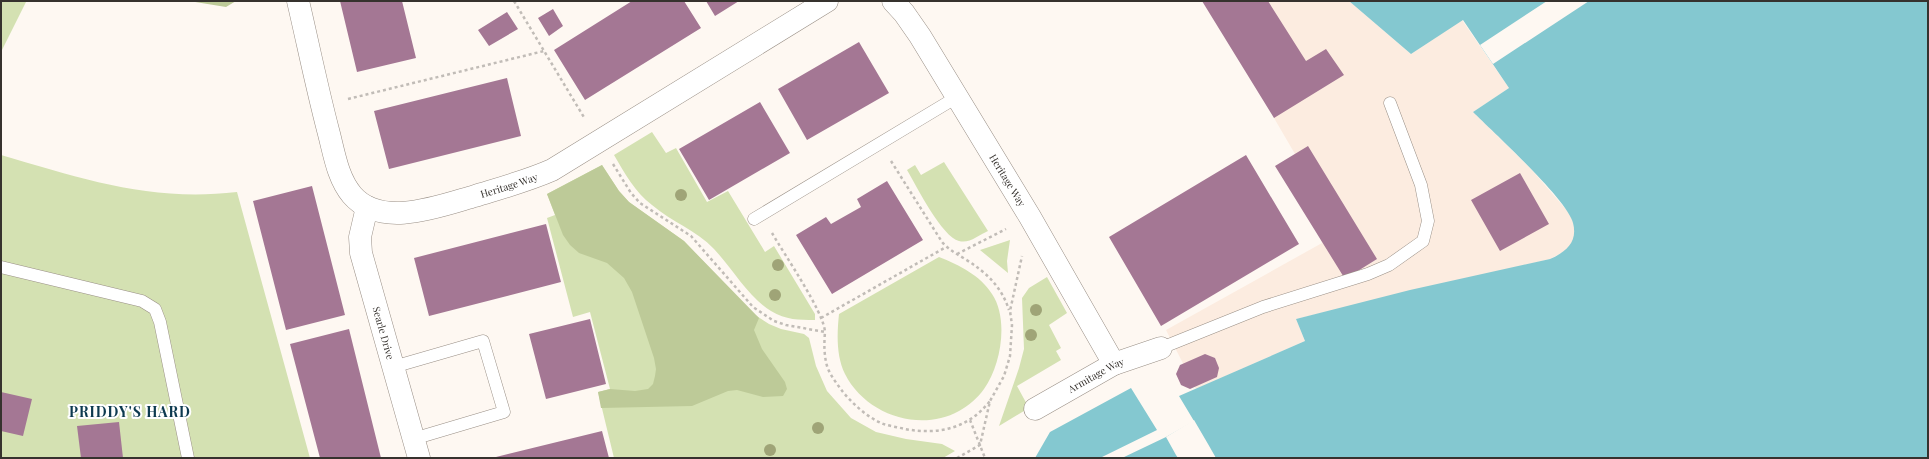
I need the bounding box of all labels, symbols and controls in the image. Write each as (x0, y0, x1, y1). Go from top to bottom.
street label: Heritage Way (986, 151, 1029, 209)
street label: Heritage Way (479, 170, 540, 201)
street label: Searle Drive (369, 305, 398, 361)
street label: Armitage Way (1065, 354, 1126, 396)
district label: PRIDDY'S HARD (69, 402, 191, 421)

